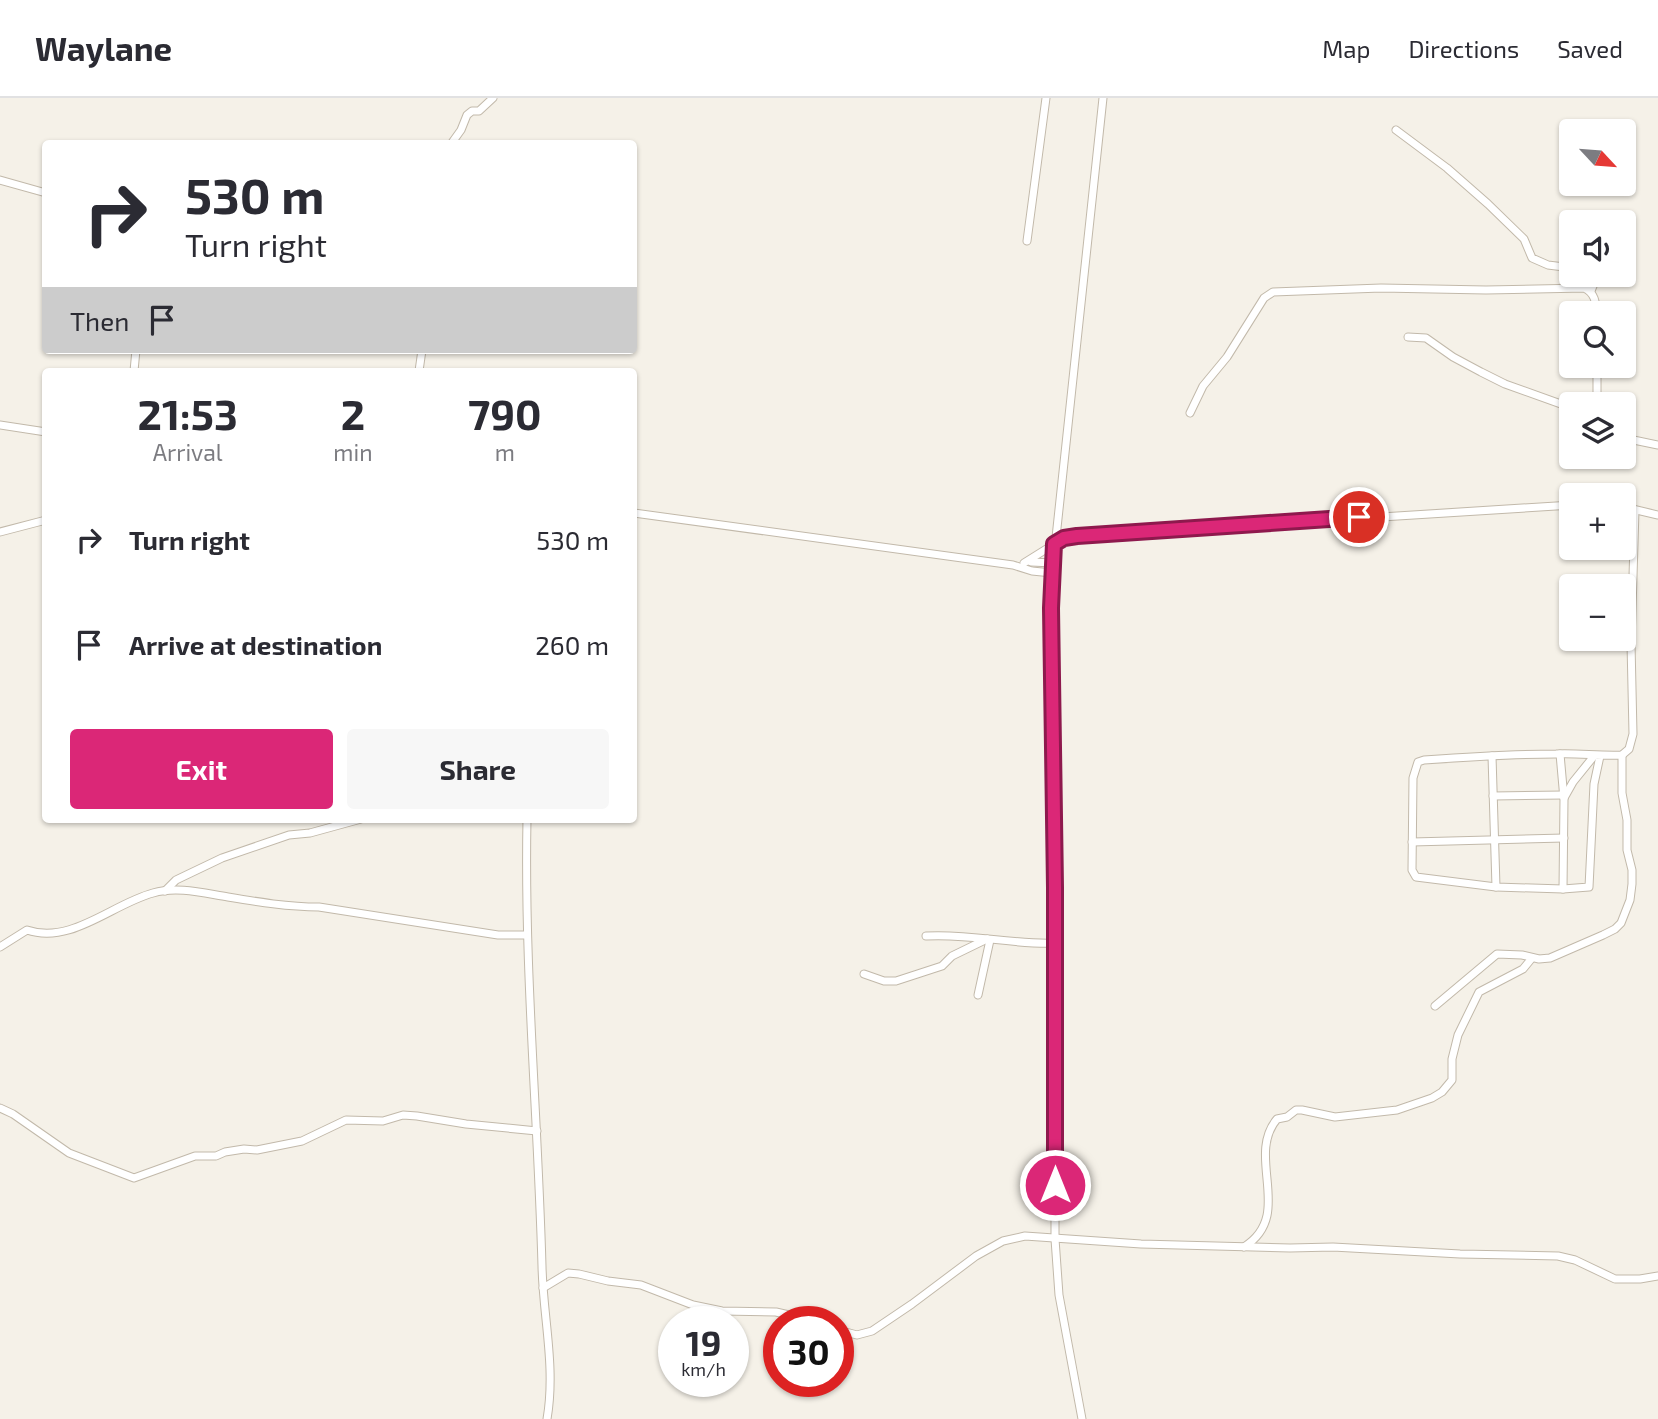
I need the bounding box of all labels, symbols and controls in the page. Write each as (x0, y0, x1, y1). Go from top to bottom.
text: Waylane (35, 28, 172, 68)
text: Map (1322, 34, 1370, 63)
text: Directions (1408, 34, 1519, 63)
text: Saved (1557, 34, 1623, 63)
north arrow (1559, 119, 1636, 196)
map controls (1559, 119, 1636, 651)
text: 530 m (185, 165, 325, 224)
icon: right (70, 168, 161, 259)
button: sound (1559, 210, 1636, 287)
text: Turn right (185, 225, 327, 263)
icon: arrive (143, 301, 181, 339)
button: search (1559, 301, 1636, 378)
text: Then (70, 305, 129, 336)
text: 21:53 (137, 388, 238, 438)
text: 2 (341, 388, 365, 438)
text: 790 (468, 388, 541, 438)
button: layers (1559, 392, 1636, 469)
text: Arrival (153, 438, 223, 466)
text: min (333, 438, 373, 466)
text: m (495, 438, 515, 466)
button: + (1559, 483, 1636, 560)
pin (1329, 487, 1389, 547)
icon: arrive (1340, 498, 1378, 536)
icon: right (70, 521, 108, 559)
text: Turn right (129, 524, 250, 555)
text: 530 m (536, 524, 609, 555)
button: − (1559, 574, 1636, 651)
icon: arrive (70, 626, 108, 664)
text: Arrive at destination (129, 629, 382, 660)
text: 260 m (535, 629, 609, 660)
button: Exit (70, 729, 333, 809)
button: Share (347, 729, 609, 809)
position arrow (1018, 1148, 1092, 1222)
speed limit sign: 30 (763, 1306, 854, 1397)
text: 19 (686, 1321, 721, 1363)
text: km/h (681, 1358, 726, 1380)

